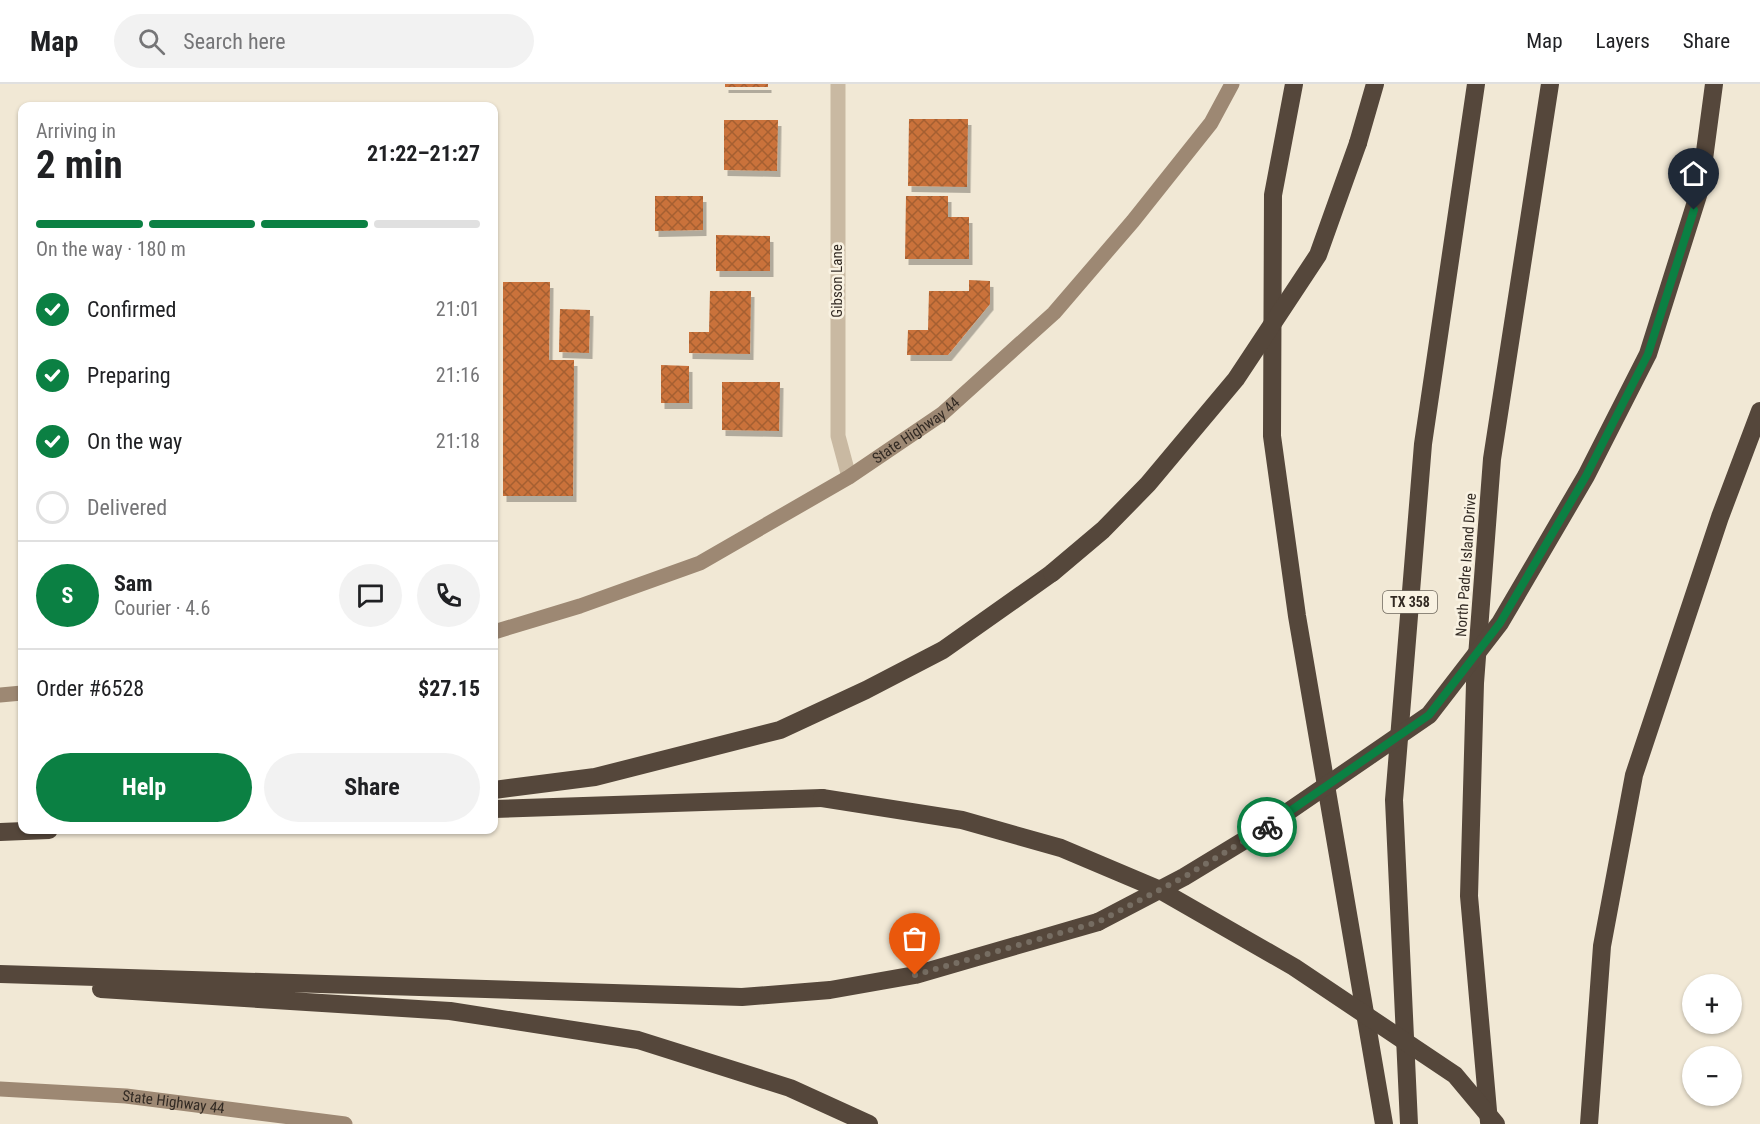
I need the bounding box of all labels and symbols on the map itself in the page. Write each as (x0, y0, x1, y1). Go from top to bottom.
pin (1668, 148, 1719, 210)
street label: Gibson Lane (828, 244, 846, 318)
street label: State Highway 44 (869, 393, 964, 468)
street label: North Padre Island Drive (1452, 493, 1480, 637)
road number: TX 358 (1383, 591, 1437, 613)
courier (1237, 797, 1297, 857)
pin (889, 913, 940, 975)
street label: State Highway 44 (121, 1087, 226, 1118)

